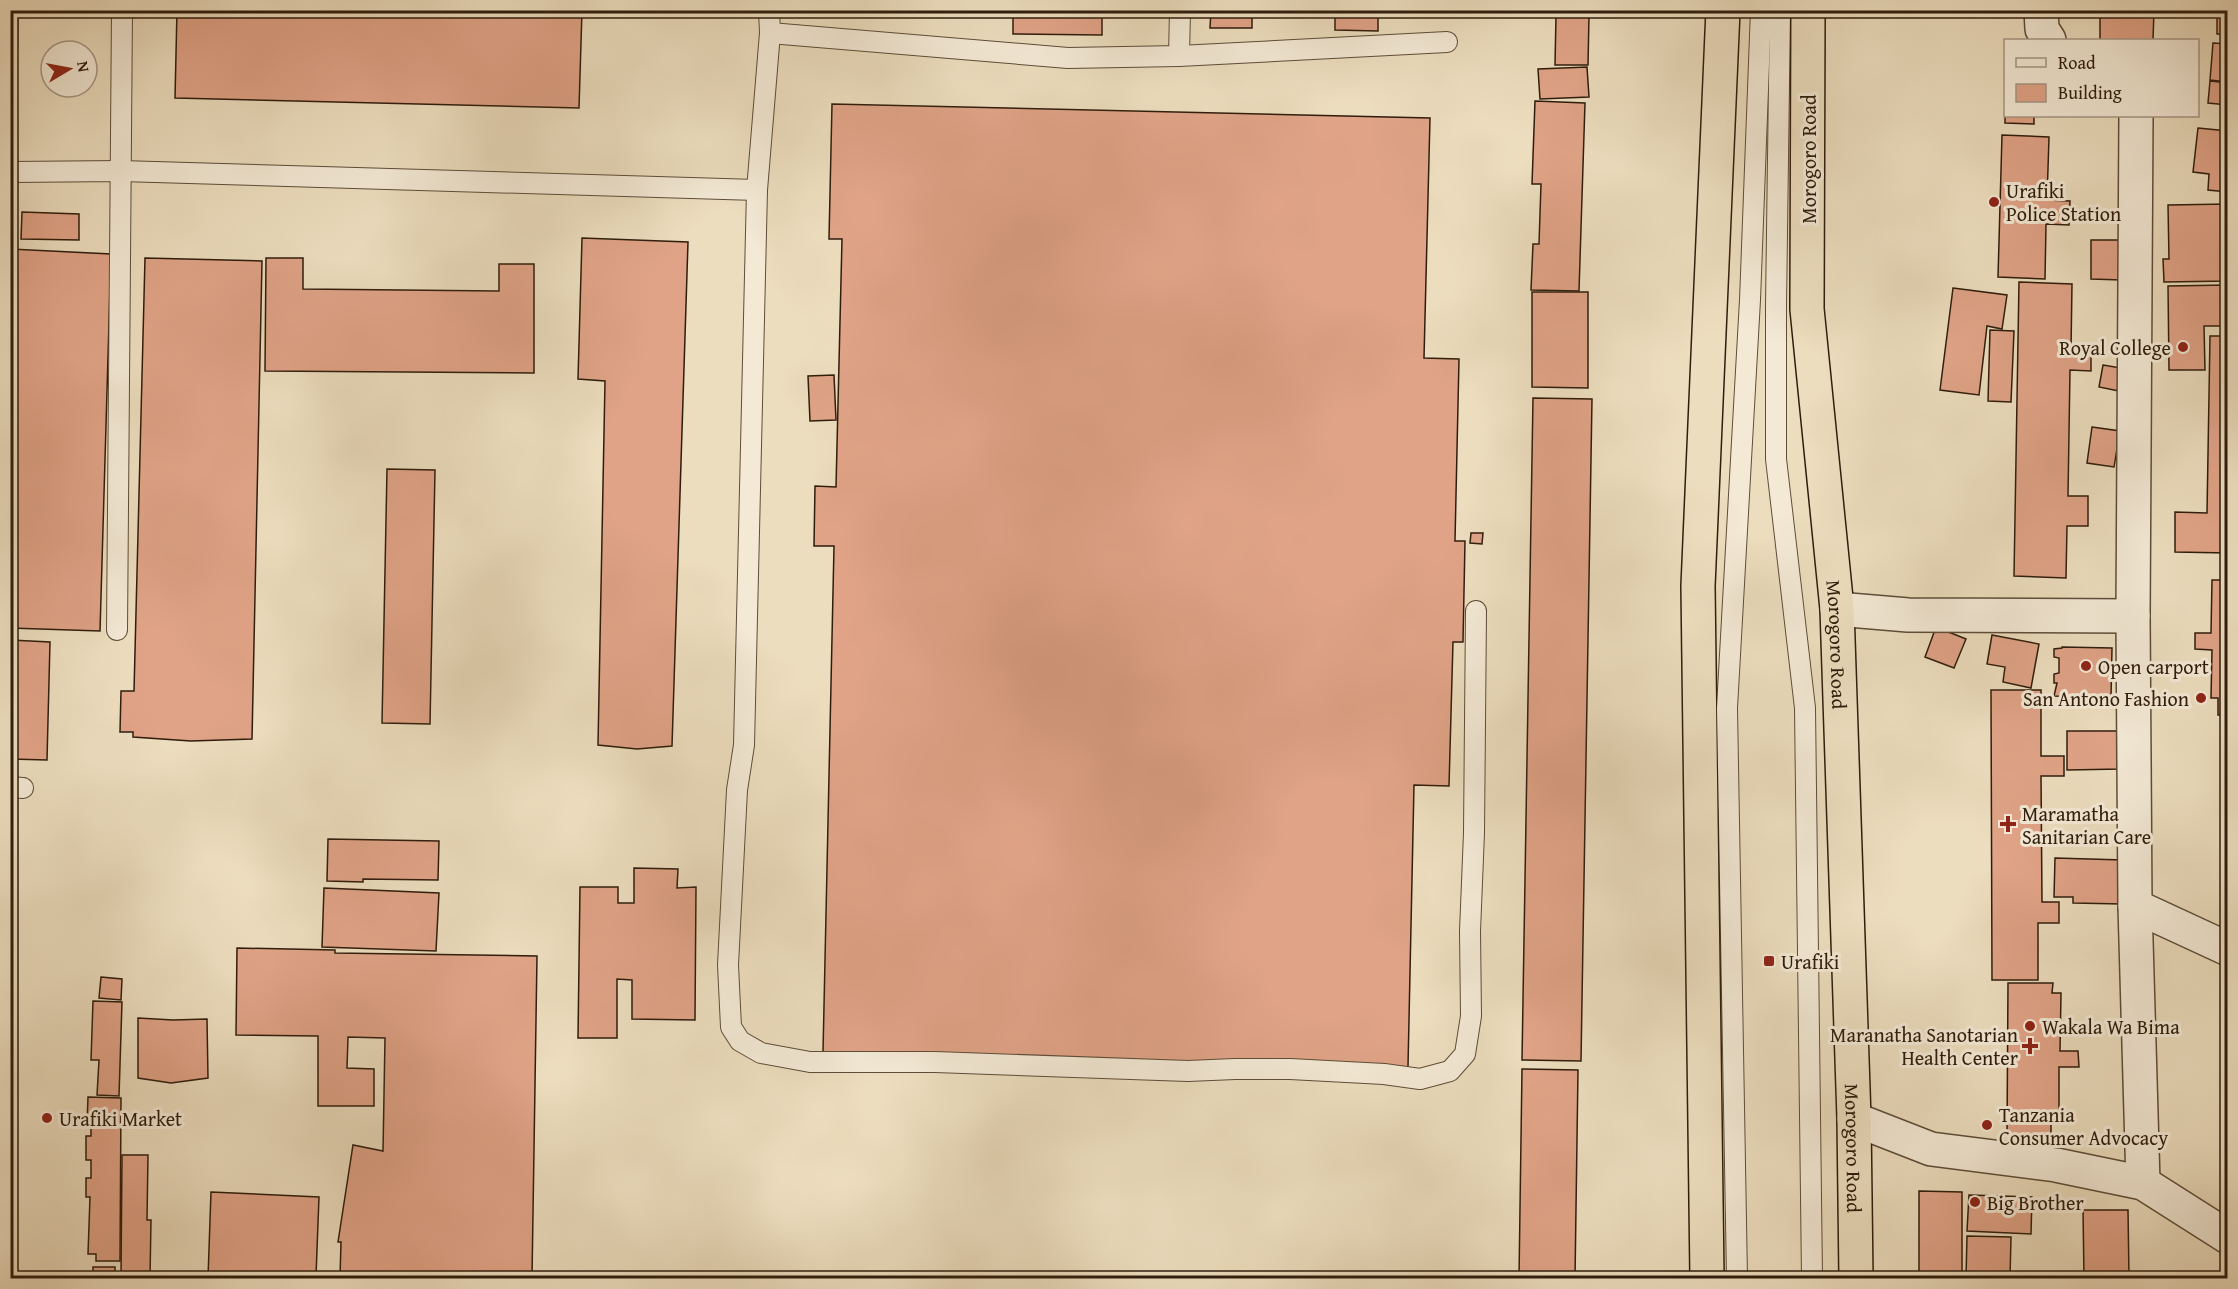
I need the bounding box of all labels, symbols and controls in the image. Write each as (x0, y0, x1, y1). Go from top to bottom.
north arrow (39, 39, 99, 99)
legend (2004, 39, 2199, 117)
text: Road (2058, 49, 2096, 76)
text: N (71, 59, 97, 74)
text: Building (2058, 79, 2122, 106)
street label: Morogoro Road (1794, 94, 1823, 224)
place label: Urafiki Police Station (2006, 176, 2121, 228)
marker: Urafiki Police Station (1987, 195, 2001, 209)
place label: Royal College (2059, 333, 2171, 362)
marker: Royal College (2176, 340, 2190, 354)
street label: Morogoro Road (1820, 578, 1855, 710)
place label: Open carport (2098, 652, 2209, 681)
marker: Open carport (2079, 659, 2093, 673)
place label: San Antono Fashion (2023, 684, 2189, 713)
marker: San Antono Fashion (2194, 691, 2208, 705)
place label: Maramatha Sanitarian Care (2022, 799, 2151, 851)
marker: Maramatha Sanitarian Care (1999, 815, 2017, 833)
place label: Urafiki (1781, 947, 1840, 976)
marker: Urafiki (1762, 954, 1776, 968)
place label: Wakala Wa Bima (2042, 1012, 2180, 1041)
marker: Wakala Wa Bima (2023, 1019, 2037, 1033)
place label: Maranatha Sanotarian Health Center (1830, 1020, 2018, 1072)
marker: Maranatha Sanotarian Health Center (2023, 1039, 2037, 1053)
street label: Morogoro Road (1838, 1083, 1870, 1213)
place label: Tanzania Consumer Advocacy (1999, 1100, 2168, 1152)
place label: Urafiki Market (59, 1104, 182, 1133)
marker: Urafiki Market (40, 1111, 54, 1125)
marker: Tanzania Consumer Advocacy (1980, 1118, 1994, 1132)
place label: Big Brother (1987, 1188, 2084, 1217)
marker: Big Brother (1968, 1195, 1982, 1209)

